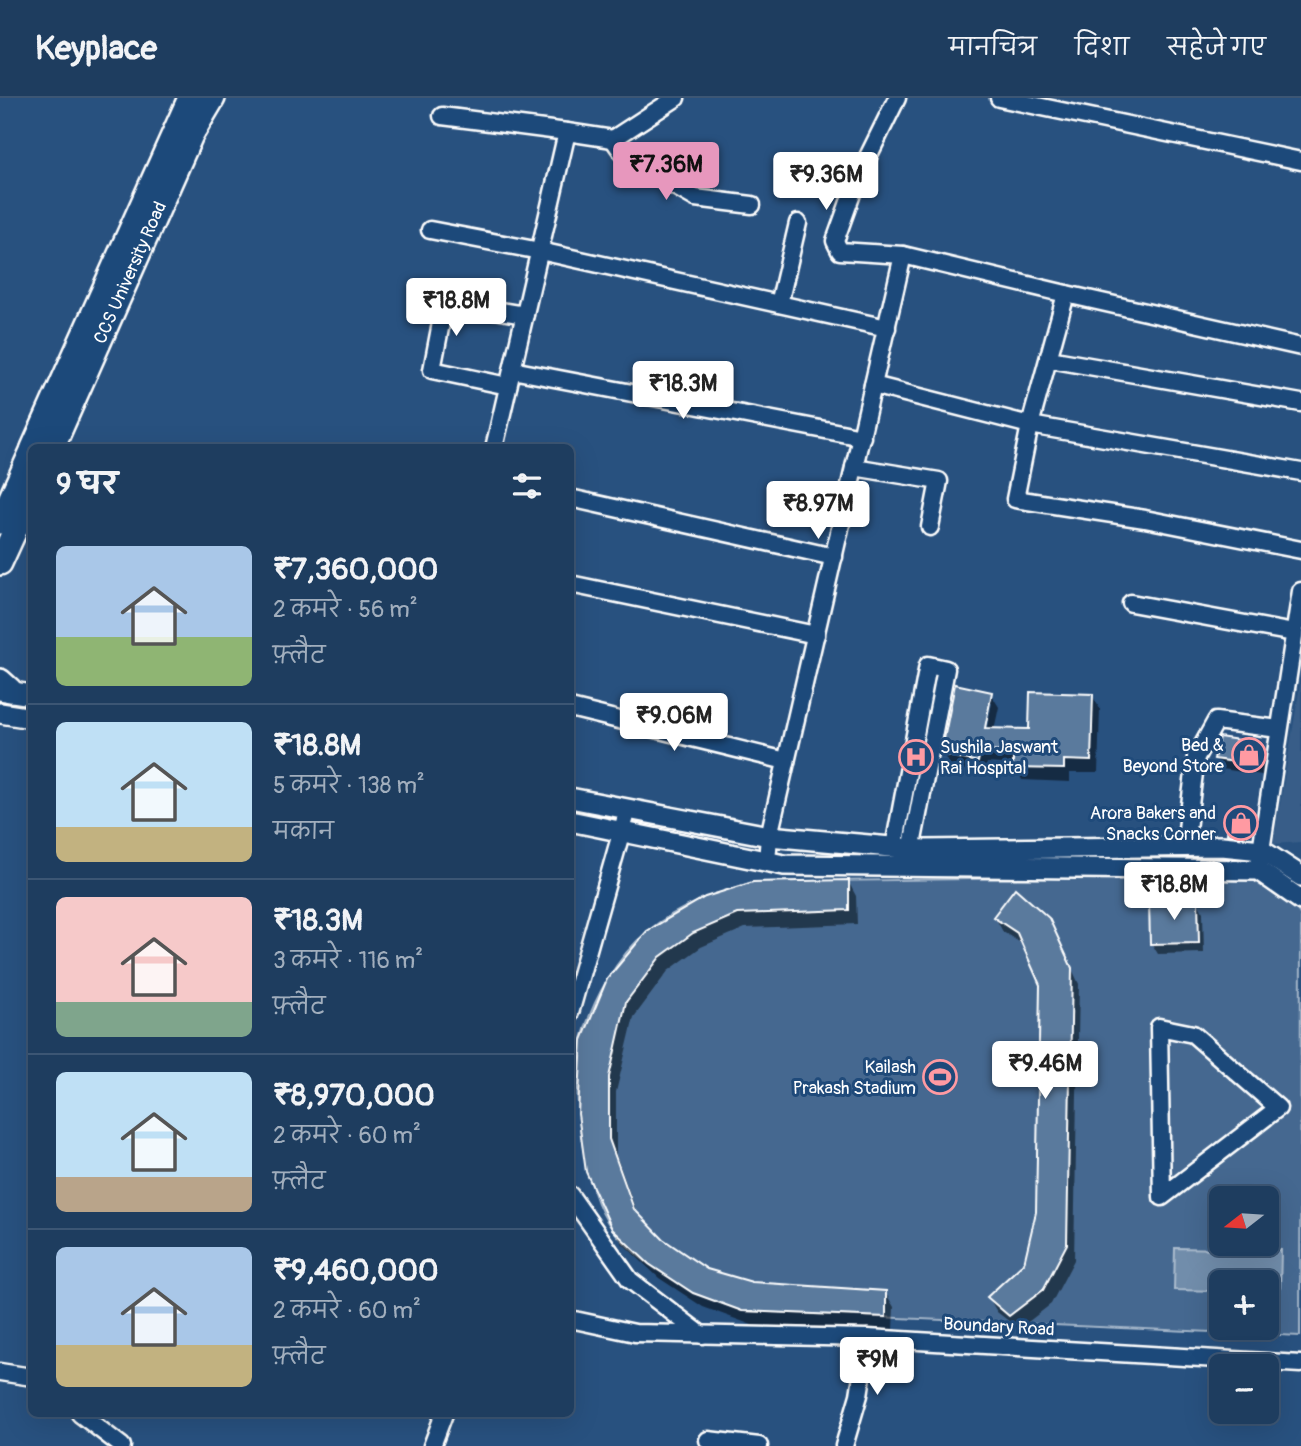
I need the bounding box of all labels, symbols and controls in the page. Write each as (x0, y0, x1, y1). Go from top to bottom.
text: Keyplace (35, 28, 157, 69)
text: मानचित्र (949, 33, 1037, 62)
text: दिशा (1075, 33, 1129, 62)
text: सहेजे गए (1167, 33, 1266, 62)
pin: ₹7.36M (609, 142, 723, 202)
text: ₹7.36M (629, 150, 703, 179)
pin: ₹9.36M (769, 152, 883, 212)
text: ₹9.36M (789, 160, 863, 189)
street label: CCS University Road (88, 198, 172, 347)
pin: ₹18.8M (399, 278, 513, 338)
text: ₹18.8M (422, 286, 490, 315)
pin: ₹18.3M (626, 362, 740, 421)
text: ₹18.3M (649, 369, 717, 398)
text: 9 घर (56, 466, 118, 503)
icon: filters (508, 467, 546, 505)
pin: ₹8.97M (761, 482, 875, 541)
text: ₹8.97M (782, 489, 854, 518)
text: ₹7,360,000 (273, 551, 438, 588)
icon: home (112, 574, 196, 658)
text: 2 कमरे · 56 m² (273, 595, 418, 624)
text: फ़्लैट (273, 641, 325, 670)
pin: ₹9.06M (617, 694, 731, 753)
text: ₹9.06M (636, 701, 712, 730)
text: ₹18.8M (273, 727, 361, 764)
place label: Bed & Beyond Store (1122, 734, 1224, 778)
place label: Sushila Jaswant Rai Hospital (940, 736, 1059, 780)
shop icon: Bed & Beyond Store (1230, 736, 1268, 774)
hospital icon: Sushila Jaswant Rai Hospital (897, 738, 935, 776)
icon: home (112, 750, 196, 834)
text: 5 कमरे · 138 m² (273, 771, 425, 800)
place label: Arora Bakers and Snacks Corner (1090, 802, 1217, 846)
shop icon: Arora Bakers and Snacks Corner (1222, 804, 1260, 842)
text: मकान (273, 817, 334, 846)
pin: ₹18.8M (1117, 862, 1231, 922)
text: ₹18.8M (1140, 870, 1208, 899)
text: ₹18.3M (273, 902, 363, 939)
icon: home (112, 925, 196, 1009)
text: 3 कमरे · 116 m² (273, 946, 423, 975)
text: फ़्लैट (273, 992, 325, 1021)
pin: ₹9.46M (988, 1042, 1102, 1101)
text: ₹9.46M (1008, 1049, 1082, 1078)
place label: Kailash Prakash Stadium (793, 1056, 916, 1100)
sports icon: Kailash Prakash Stadium (921, 1058, 959, 1096)
text: ₹8,970,000 (273, 1077, 435, 1114)
icon: home (112, 1100, 196, 1184)
text: 2 कमरे · 60 m² (273, 1121, 421, 1150)
text: फ़्लैट (273, 1167, 325, 1196)
north arrow (1209, 1186, 1279, 1256)
map controls (1209, 1186, 1279, 1424)
text: ₹9,460,000 (273, 1252, 439, 1289)
button: + (1209, 1270, 1279, 1340)
icon: home (112, 1275, 196, 1359)
text: 2 कमरे · 60 m² (273, 1296, 421, 1325)
street label: Boundary Road (943, 1313, 1055, 1341)
pin: ₹9M (843, 1338, 911, 1397)
text: फ़्लैट (273, 1342, 325, 1371)
text: ₹9M (856, 1345, 898, 1374)
button: − (1209, 1354, 1279, 1424)

